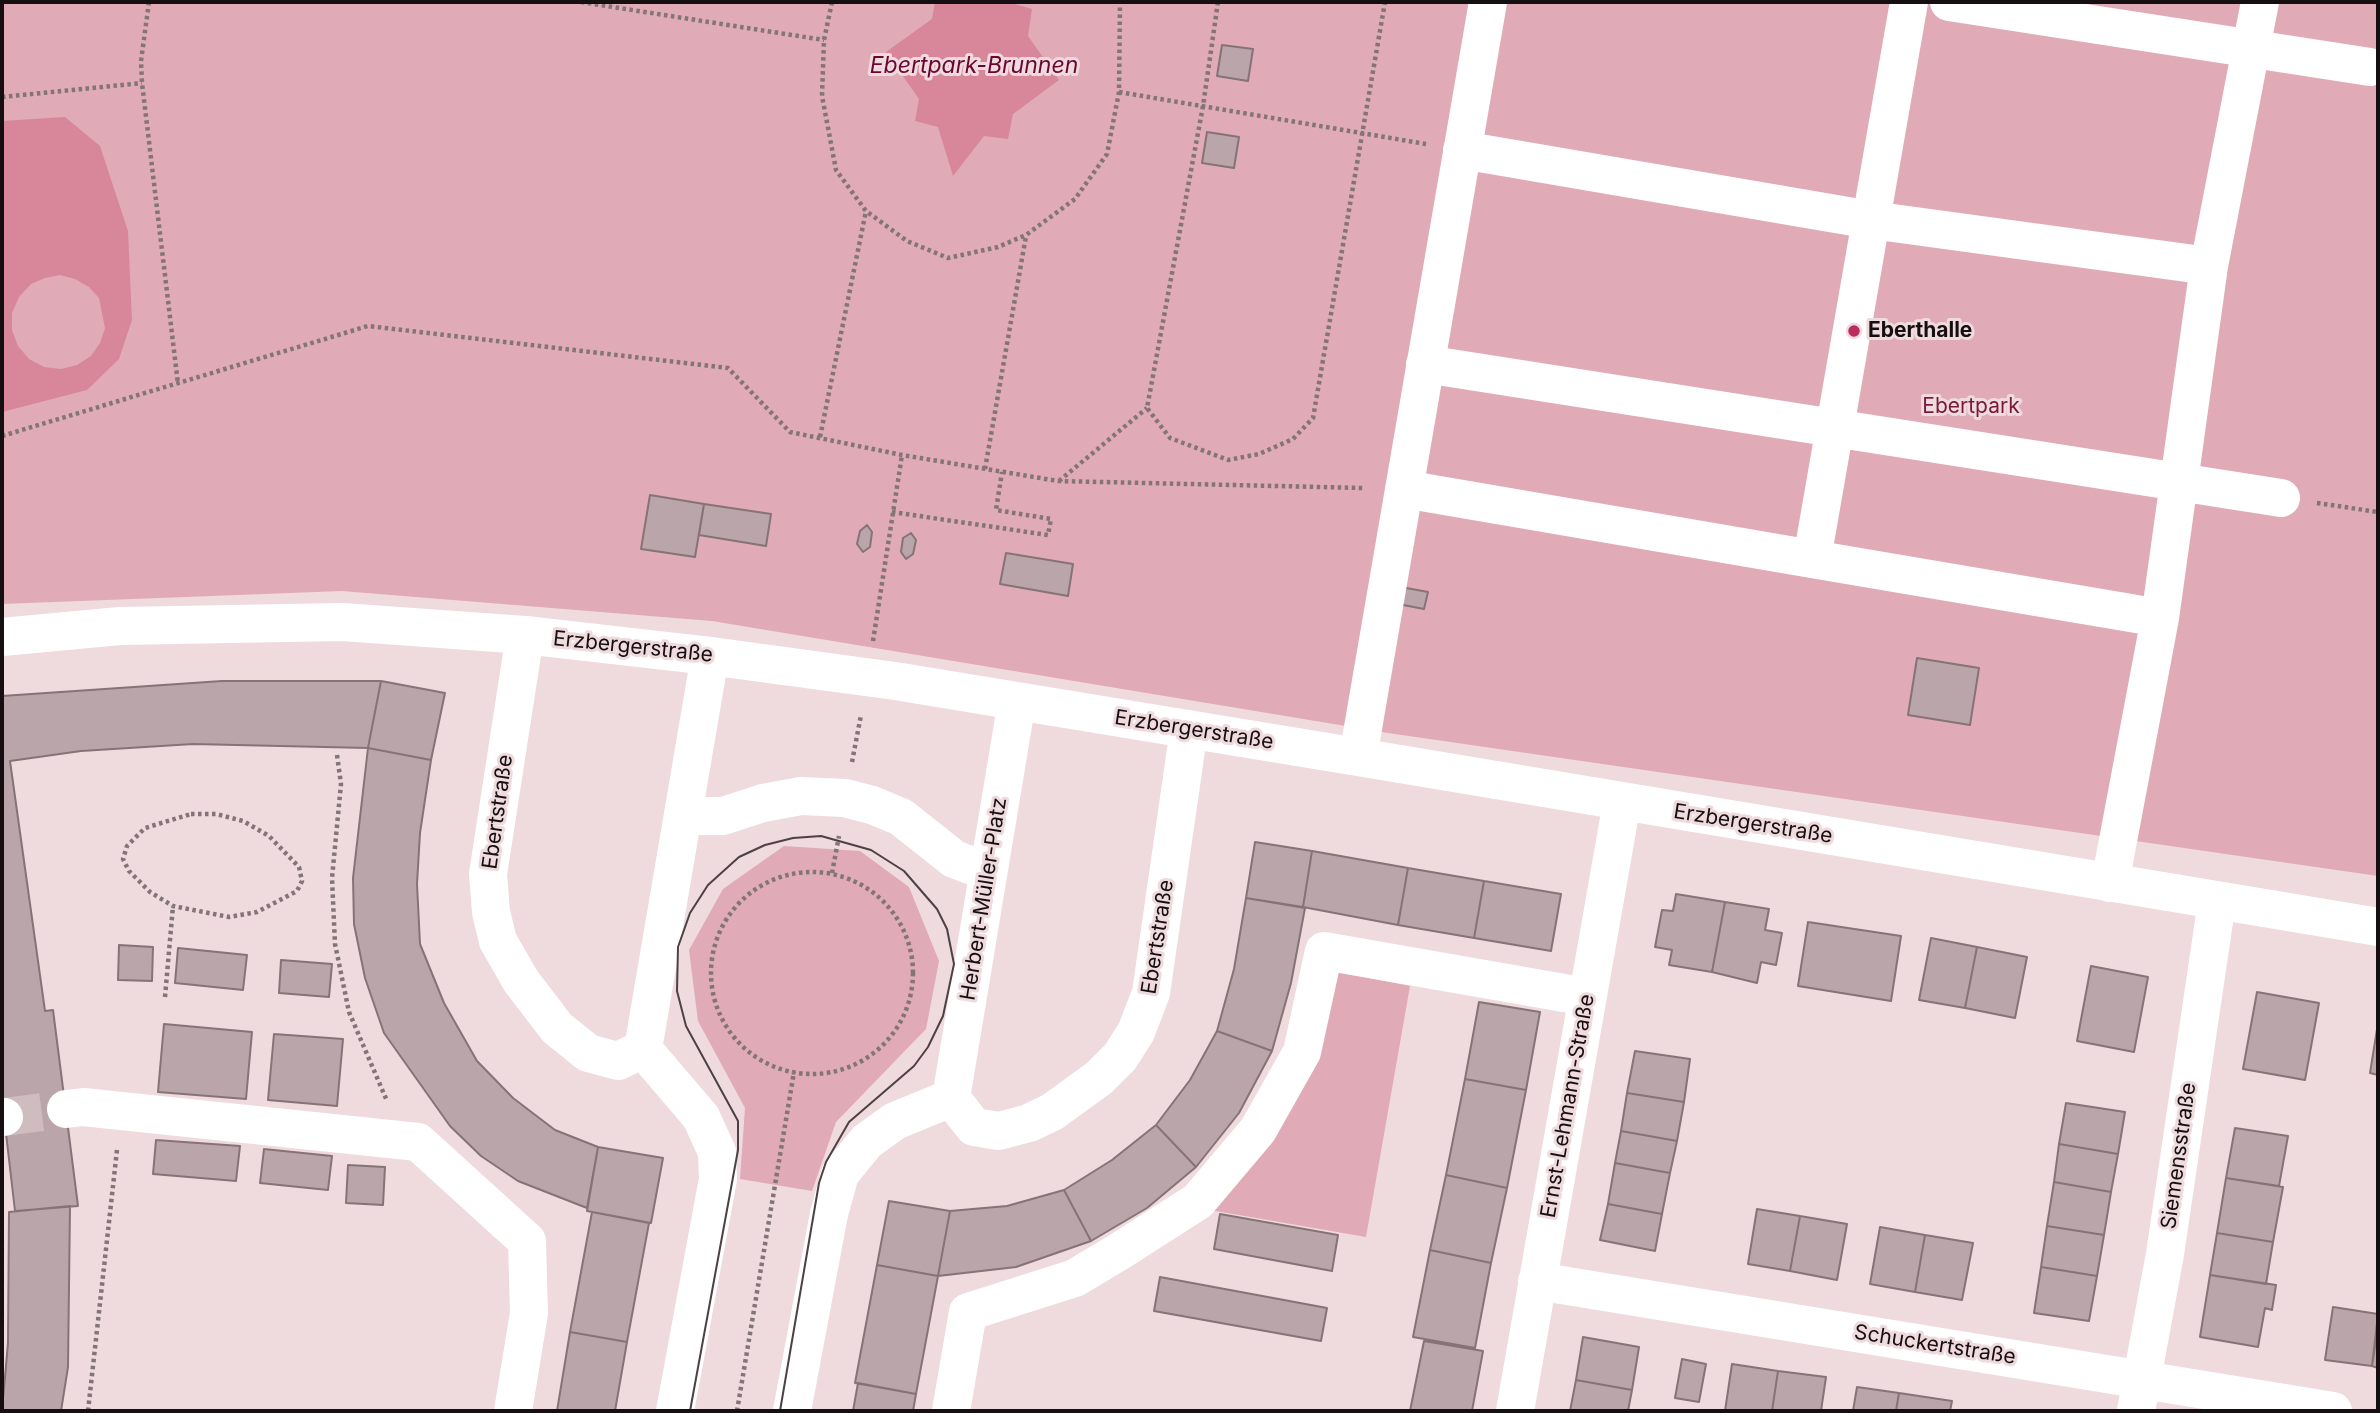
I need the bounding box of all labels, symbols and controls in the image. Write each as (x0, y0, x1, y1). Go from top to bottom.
water label: Ebertpark-Brunnen (870, 52, 1078, 80)
place label: Eberthalle (1868, 318, 1972, 344)
marker: Eberthalle (1846, 323, 1862, 339)
park label: Ebertpark (1922, 394, 2020, 420)
street label: Erzbergerstraße (552, 626, 714, 668)
street label: Erzbergerstraße (1113, 705, 1275, 755)
street label: Ebertstraße (477, 753, 519, 871)
street label: Herbert-Müller-Platz (956, 796, 1012, 1002)
street label: Erzbergerstraße (1672, 799, 1834, 849)
street label: Ebertstraße (1137, 878, 1179, 996)
street label: Ernst-Lehmann-Straße (1536, 992, 1600, 1220)
street label: Siemensstraße (2156, 1081, 2202, 1231)
street label: Schuckertstraße (1852, 1320, 2018, 1370)

